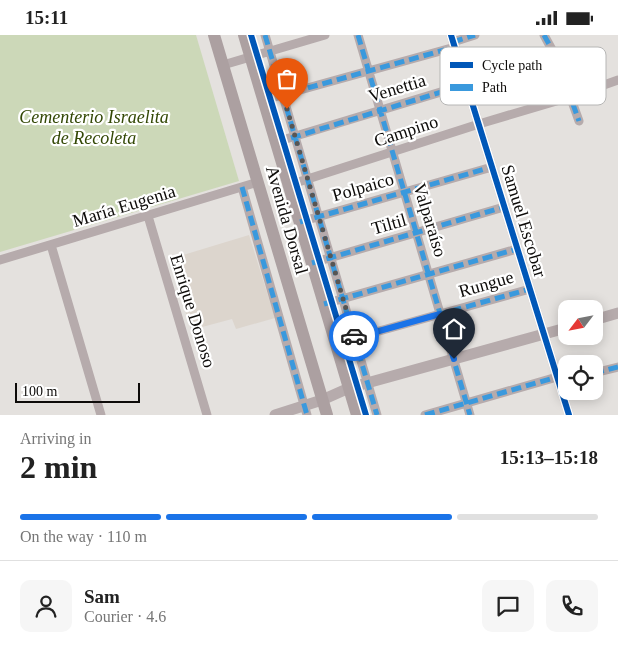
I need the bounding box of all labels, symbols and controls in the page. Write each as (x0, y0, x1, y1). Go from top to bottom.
text: 15:11 (25, 7, 68, 28)
legend (440, 47, 606, 105)
pin (266, 58, 308, 109)
text: Cycle path (482, 58, 542, 73)
icon: bag (273, 65, 301, 93)
street label: Venettia (366, 70, 428, 106)
text: Path (482, 80, 507, 95)
park label: Cementerio Israelita de Recoleta (19, 107, 169, 148)
street label: Campino (372, 111, 440, 151)
street label: Samuel Escobar (497, 162, 551, 280)
street label: Avenida Dorsal (262, 163, 312, 277)
street label: Polpaico (330, 169, 396, 205)
street label: María Eugenia (70, 181, 178, 231)
street label: Valparaíso (409, 181, 451, 259)
street label: Tiltil (369, 210, 409, 238)
street label: Enrique Donoso (166, 252, 220, 370)
street label: Rungue (456, 267, 516, 301)
north arrow (558, 300, 602, 345)
map controls (558, 300, 603, 400)
pin (433, 308, 475, 359)
courier (329, 311, 379, 361)
icon: home (440, 315, 468, 343)
icon: car (340, 322, 368, 350)
button: locate (558, 355, 603, 400)
scale bar (15, 380, 140, 403)
text: 100 m (22, 384, 57, 399)
text: Arriving in (20, 430, 92, 447)
text: 15:13–15:18 (500, 447, 598, 468)
text: 2 min (20, 449, 97, 485)
text: On the way · 110 m (20, 528, 147, 545)
button: person (20, 580, 72, 632)
button: chat (482, 580, 534, 632)
button: phone (546, 580, 598, 632)
text: Sam (84, 586, 120, 607)
text: Courier · 4.6 (84, 608, 166, 625)

